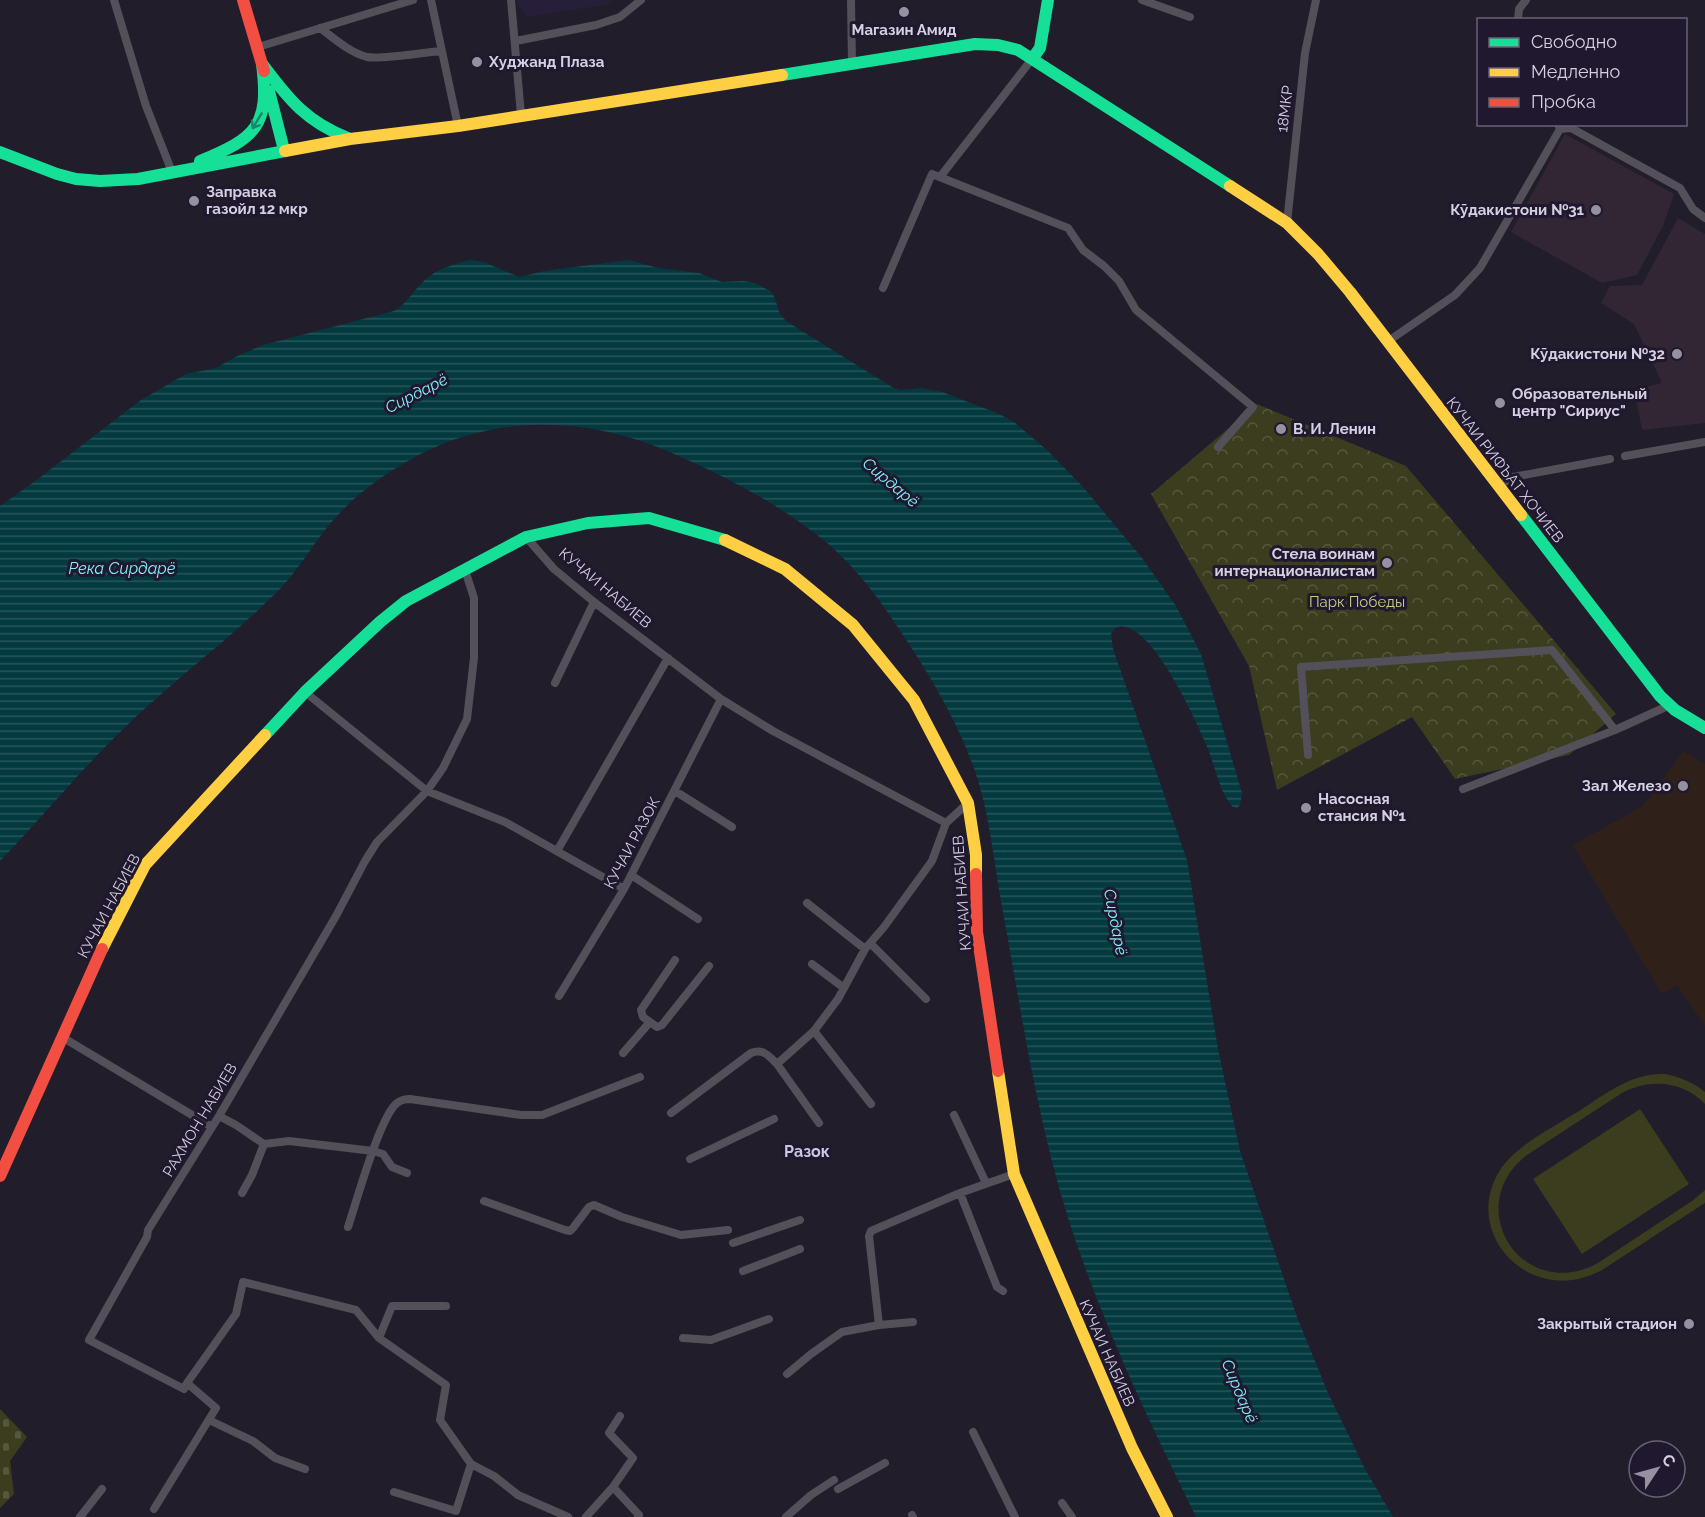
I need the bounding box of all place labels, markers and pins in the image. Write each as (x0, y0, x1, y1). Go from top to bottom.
marker: Магазин Амид (897, 5, 911, 19)
place label: Магазин Амид (852, 21, 957, 39)
place label: Худжанд Плаза (488, 53, 605, 71)
marker: Худжанд Плаза (470, 55, 484, 69)
place label: Заправка газойл 12 мкр (206, 183, 308, 218)
marker: Заправка газойл 12 мкр (187, 194, 201, 208)
place label: Кӯдакистони №31 (1450, 201, 1585, 219)
marker: Кӯдакистони №31 (1589, 203, 1603, 217)
place label: Кӯдакистони №32 (1530, 345, 1665, 363)
marker: Кӯдакистони №32 (1670, 347, 1684, 361)
place label: Образовательный центр "Сириус" (1512, 385, 1647, 420)
marker: Образовательный центр "Сириус" (1493, 396, 1507, 410)
place label: В. И. Ленин (1293, 420, 1376, 438)
marker: В. И. Ленин (1274, 422, 1288, 436)
place label: Стела воинам интернационалистам (1214, 545, 1375, 580)
marker: Стела воинам интернационалистам (1380, 556, 1394, 570)
place label: Зал Железо (1582, 777, 1671, 795)
marker: Зал Железо (1676, 779, 1690, 793)
place label: Насосная стансия №1 (1318, 790, 1407, 825)
marker: Насосная стансия №1 (1299, 801, 1313, 815)
place label: Закрытый стадион (1537, 1315, 1677, 1333)
marker: Закрытый стадион (1682, 1317, 1696, 1331)

